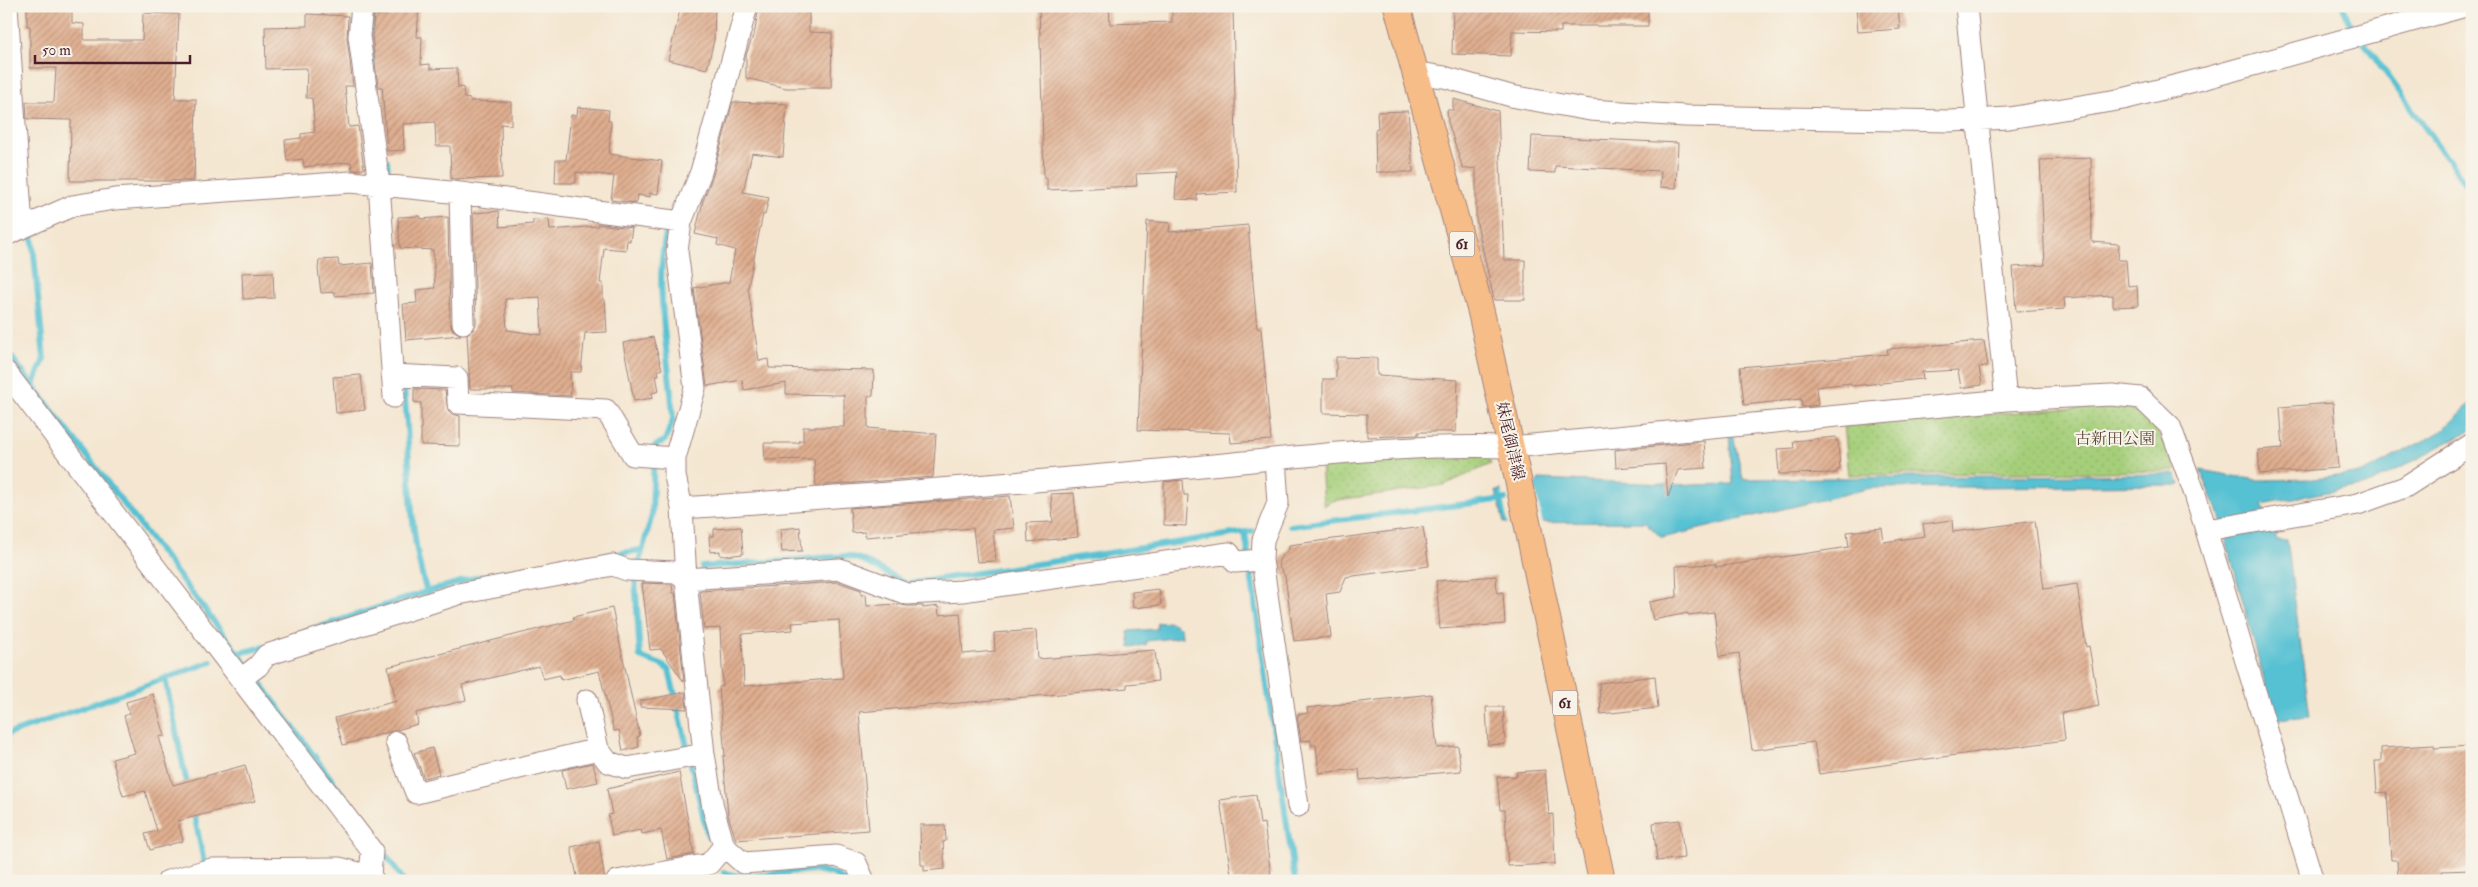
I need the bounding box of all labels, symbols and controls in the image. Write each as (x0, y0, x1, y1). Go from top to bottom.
scale bar (35, 32, 190, 64)
text: 50 m (42, 41, 71, 60)
road number: 61 (1450, 232, 1474, 256)
street label: 妹尾御津線 (1491, 400, 1529, 482)
park label: 古新田公園 (2075, 429, 2155, 449)
road number: 61 (1552, 690, 1578, 716)

